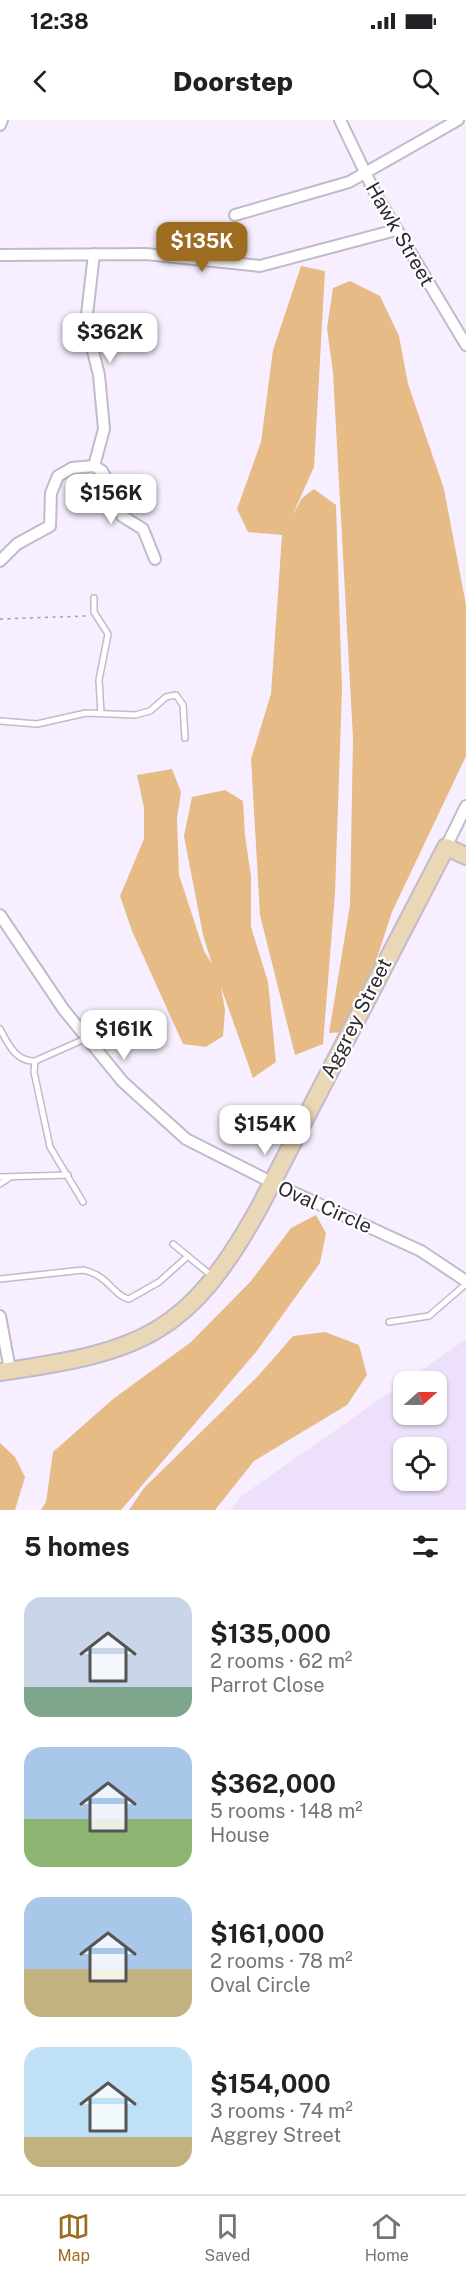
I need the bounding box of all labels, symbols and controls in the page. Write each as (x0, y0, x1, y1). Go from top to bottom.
text: 12:38 (30, 8, 89, 34)
icon: back (24, 65, 57, 98)
text: Doorstep (173, 65, 293, 97)
icon: search (409, 65, 442, 98)
street label: Hawk Street (361, 178, 439, 290)
pin: $135K (160, 222, 244, 273)
text: $135K (170, 229, 234, 253)
pin: $362K (68, 313, 152, 364)
text: $362K (76, 320, 144, 344)
pin: $156K (69, 474, 153, 525)
text: $156K (79, 481, 143, 505)
street label: Aggrey Street (316, 954, 396, 1082)
pin: $161K (82, 1010, 166, 1061)
text: $161K (95, 1017, 153, 1041)
pin: $154K (223, 1105, 307, 1156)
text: $154K (233, 1112, 297, 1136)
street label: Oval Circle (274, 1176, 376, 1238)
north arrow (393, 1371, 447, 1425)
map controls (393, 1371, 447, 1491)
button: locate (393, 1437, 447, 1491)
icon: filters (409, 1530, 442, 1563)
text: 5 homes (24, 1531, 130, 1562)
text: $135,000 (210, 1618, 331, 1649)
icon: home (72, 1621, 144, 1693)
text: 2 rooms · 62 m² (210, 1649, 352, 1673)
text: Parrot Close (210, 1673, 325, 1697)
text: $362,000 (210, 1768, 336, 1799)
icon: home (72, 1771, 144, 1843)
text: 5 rooms · 148 m² (210, 1799, 363, 1823)
text: House (210, 1823, 270, 1847)
text: $161,000 (210, 1918, 324, 1949)
icon: home (72, 1921, 144, 1993)
text: 2 rooms · 78 m² (210, 1949, 353, 1973)
text: Oval Circle (210, 1973, 311, 1997)
text: $154,000 (210, 2068, 331, 2099)
icon: home (72, 2071, 144, 2143)
text: 3 rooms · 74 m² (210, 2099, 353, 2123)
text: Aggrey Street (210, 2123, 341, 2147)
tab: Map (57, 2210, 90, 2265)
tab: Saved (205, 2210, 250, 2265)
tab: Home (365, 2210, 409, 2265)

